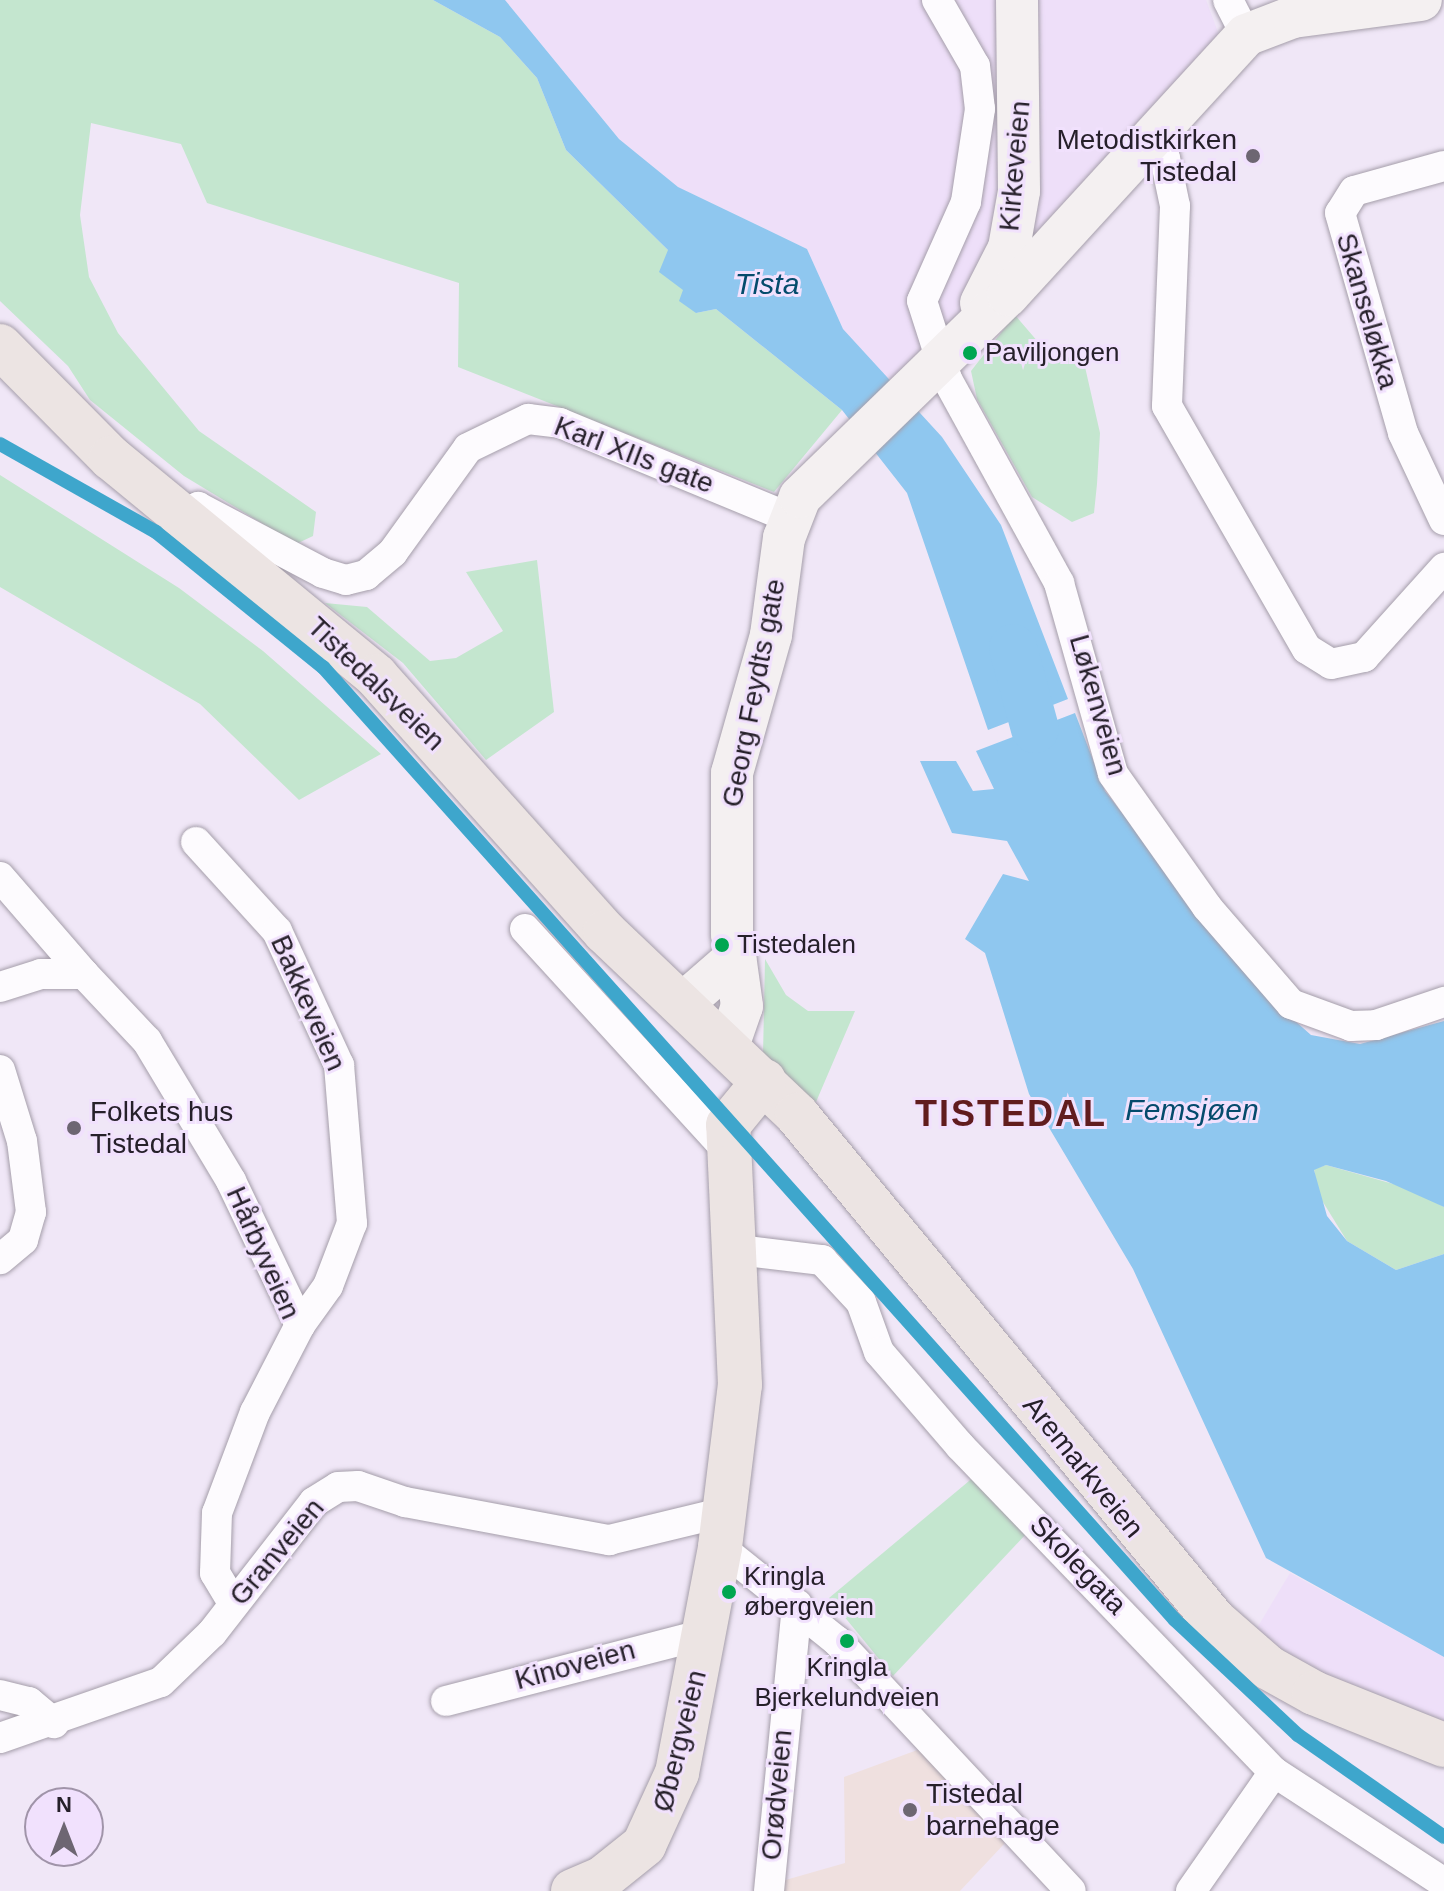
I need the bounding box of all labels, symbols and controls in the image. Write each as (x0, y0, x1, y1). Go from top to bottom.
street label: Kirkeveien (993, 99, 1037, 233)
place label: Metodistkirken Tistedal (1056, 123, 1237, 189)
marker: Metodistkirken Tistedal (1244, 147, 1262, 165)
street label: Skanseløkka (1329, 229, 1405, 393)
water label: Tista (735, 266, 799, 302)
place label: Paviljongen (985, 337, 1119, 369)
marker: Paviljongen (962, 345, 978, 361)
street label: Karl XIIs gate (550, 409, 718, 501)
street label: Georg Feydts gate (715, 576, 793, 810)
street label: Tistedalsveien (300, 610, 452, 758)
street label: Løkenveien (1062, 631, 1134, 779)
place label: Tistedalen (737, 929, 856, 961)
street label: Bakkeveien (263, 930, 353, 1076)
marker: Tistedalen (714, 937, 730, 953)
district label: TISTEDAL (915, 1092, 1107, 1136)
water label: Femsjøen (1125, 1092, 1259, 1128)
place label: Folkets hus Tistedal (90, 1095, 233, 1161)
marker: Folkets hus Tistedal (65, 1119, 83, 1137)
street label: Hårbyveien (219, 1181, 307, 1325)
street label: Aremarkveien (1016, 1389, 1150, 1545)
street label: Granveien (223, 1492, 331, 1612)
street label: Skolegata (1023, 1509, 1133, 1621)
place label: Kringla øbergveien (744, 1561, 874, 1622)
marker: Kringla øbergveien (721, 1584, 737, 1600)
street label: Kinoveien (511, 1633, 639, 1697)
marker: Kringla Bjerkelundveien (839, 1633, 855, 1649)
place label: Kringla Bjerkelundveien (754, 1652, 940, 1714)
street label: Øbergveien (646, 1667, 714, 1815)
street label: Orødveien (755, 1728, 799, 1862)
place label: Tistedal barnehage (926, 1777, 1060, 1843)
north arrow (24, 1787, 104, 1867)
text: N (56, 1792, 72, 1817)
marker: Tistedal barnehage (901, 1801, 919, 1819)

